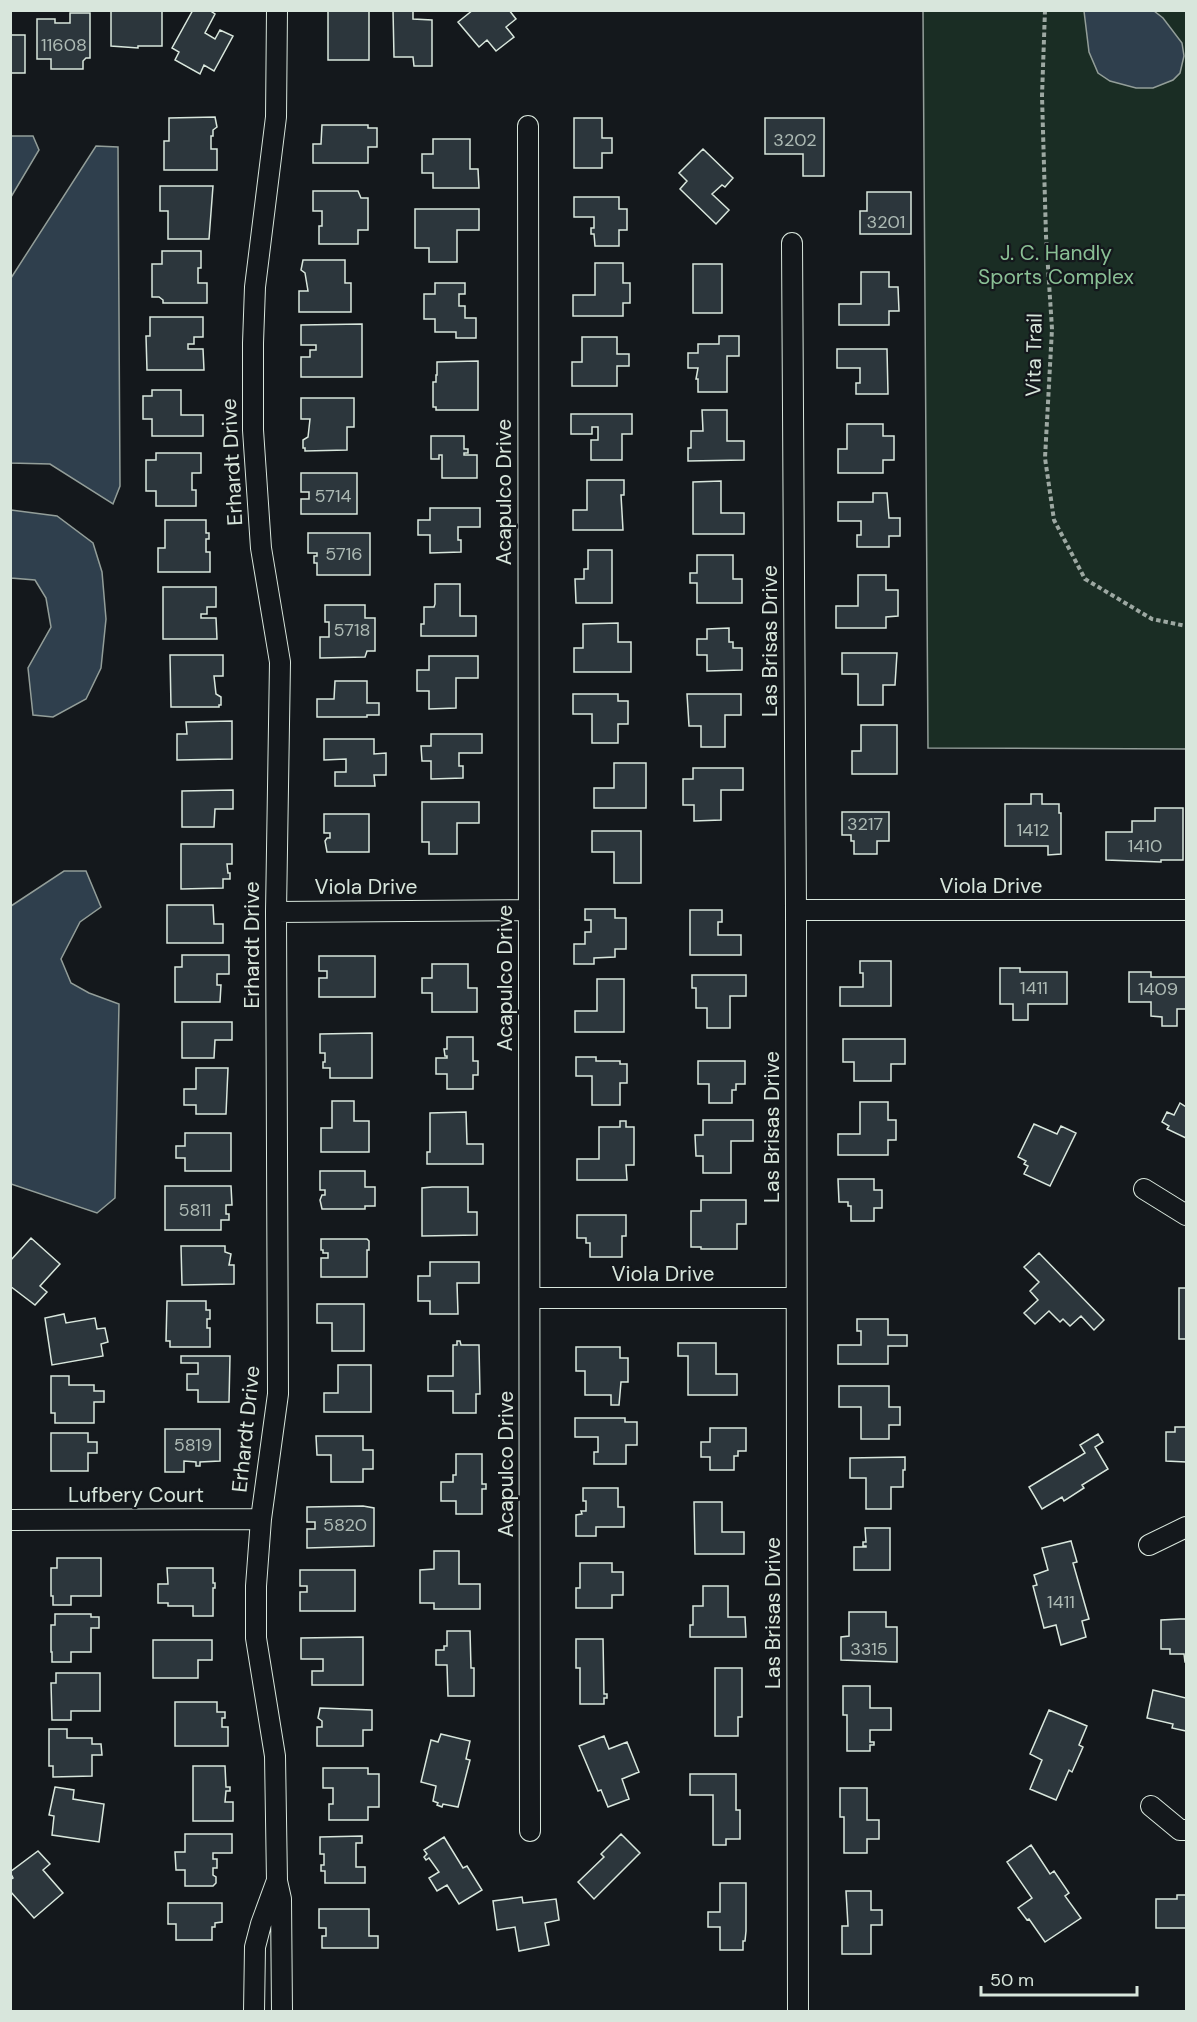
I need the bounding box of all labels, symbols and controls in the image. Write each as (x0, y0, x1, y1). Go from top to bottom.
house number: 11608 (41, 33, 87, 57)
house number: 3202 (773, 128, 817, 152)
house number: 3201 (867, 210, 905, 234)
park label: J. C. Handly Sports Complex (978, 239, 1134, 291)
street label: Vita Trail (1019, 313, 1049, 397)
street label: Erhardt Drive (215, 398, 249, 526)
street label: Acapulco Drive (490, 419, 518, 565)
house number: 5714 (315, 484, 352, 508)
house number: 5716 (325, 542, 363, 566)
street label: Las Brisas Drive (756, 565, 784, 717)
house number: 5718 (334, 618, 370, 642)
house number: 3217 (847, 812, 883, 836)
house number: 1412 (1017, 818, 1049, 842)
house number: 1410 (1128, 834, 1162, 858)
street label: Viola Drive (940, 872, 1043, 900)
street label: Viola Drive (315, 873, 418, 901)
street label: Erhardt Drive (238, 881, 266, 1009)
street label: Acapulco Drive (491, 905, 519, 1051)
house number: 1411 (1020, 976, 1048, 1000)
house number: 1409 (1138, 977, 1178, 1001)
street label: Las Brisas Drive (758, 1051, 786, 1203)
house number: 5811 (179, 1198, 211, 1222)
street label: Viola Drive (612, 1260, 715, 1288)
street label: Erhardt Drive (225, 1364, 267, 1494)
street label: Acapulco Drive (492, 1391, 520, 1537)
house number: 5819 (174, 1433, 212, 1457)
street label: Lufbery Court (68, 1481, 204, 1509)
house number: 5820 (323, 1513, 367, 1537)
street label: Las Brisas Drive (759, 1537, 787, 1689)
house number: 1411 (1047, 1590, 1075, 1614)
house number: 3315 (850, 1637, 888, 1661)
scale bar (981, 1959, 1137, 1997)
text: 50 m (990, 1968, 1034, 1992)

